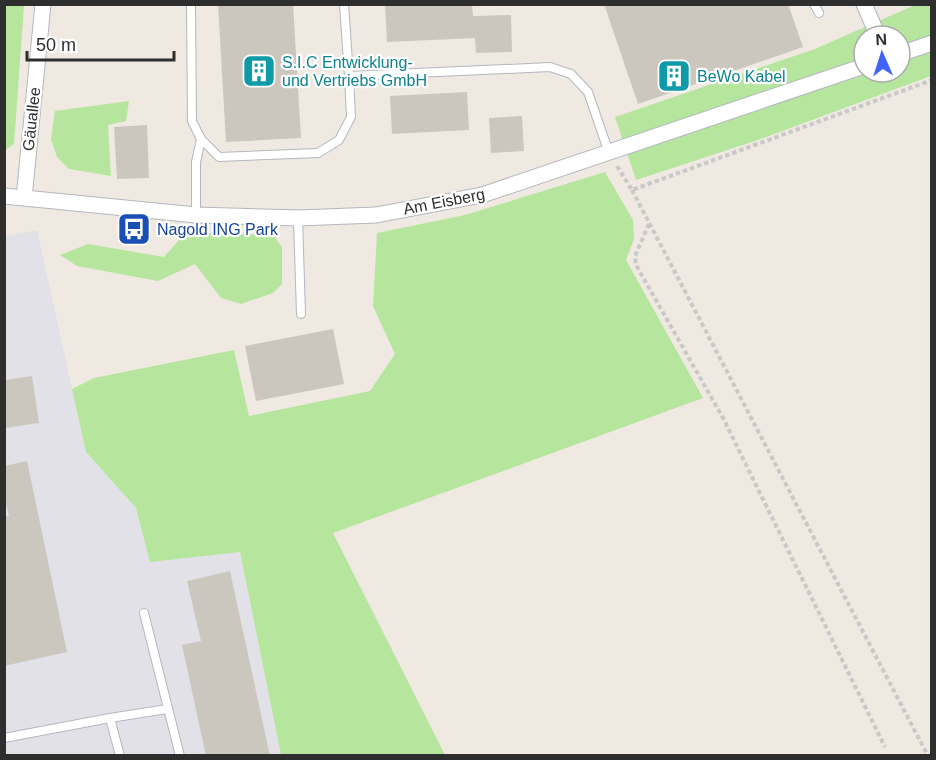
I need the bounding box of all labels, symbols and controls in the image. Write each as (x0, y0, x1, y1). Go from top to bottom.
scale bar (27, 24, 174, 62)
north arrow (852, 24, 912, 84)
text: N (875, 31, 887, 48)
text: 50 m (36, 35, 76, 55)
building icon: S.I.C Entwicklung- und Vertriebs GmbH (241, 53, 277, 89)
place label: S.I.C Entwicklung- und Vertriebs GmbH (282, 54, 427, 89)
building icon: BeWo Kabel (656, 58, 692, 94)
place label: BeWo Kabel (697, 68, 786, 85)
street label: Gäuallee (20, 86, 43, 152)
street label: Am Eisberg (402, 185, 486, 218)
bus stop icon: Nagold ING Park (116, 211, 152, 247)
place label: Nagold ING Park (157, 221, 279, 238)

